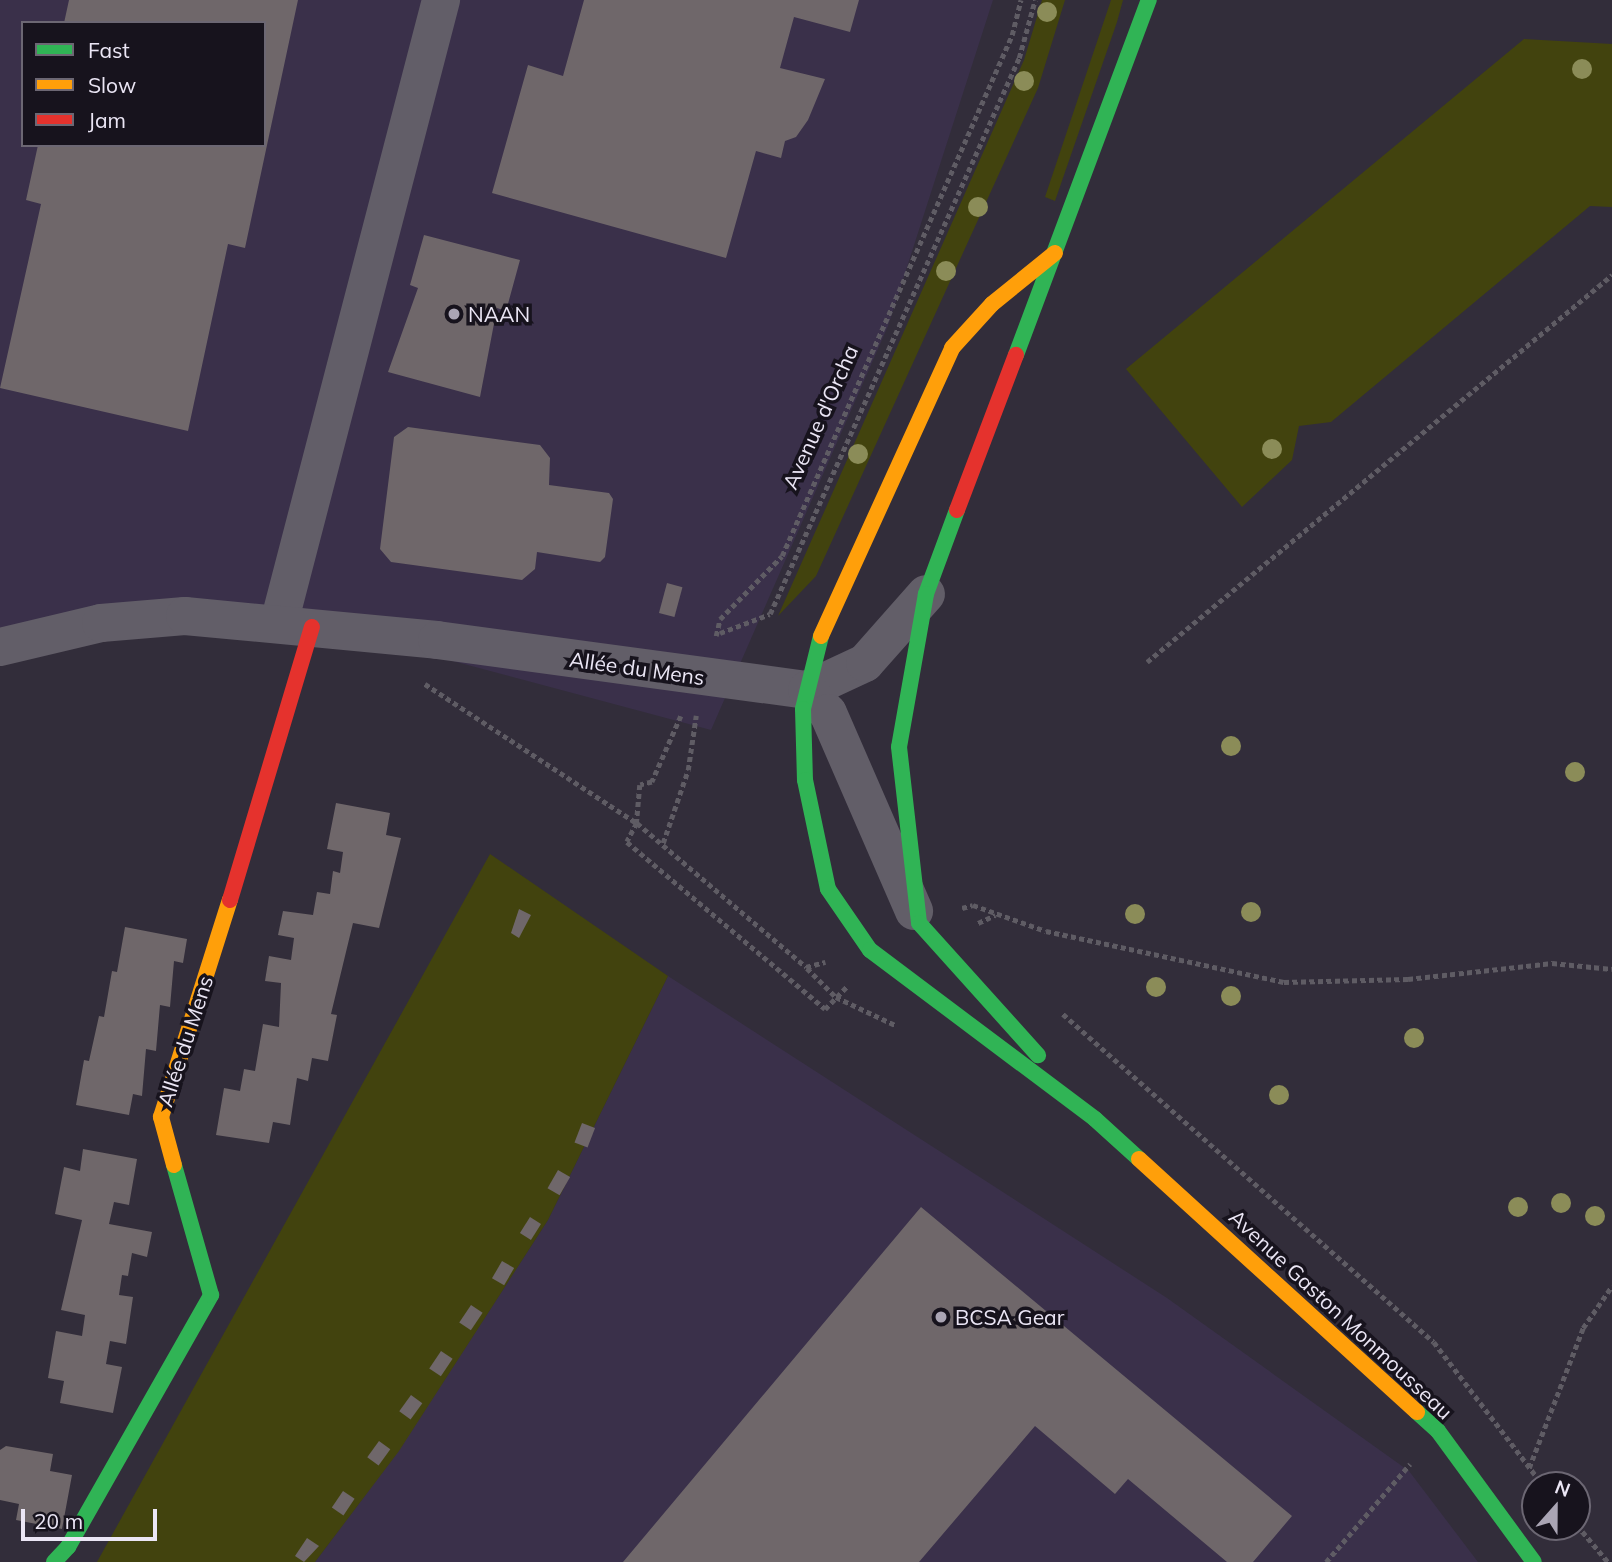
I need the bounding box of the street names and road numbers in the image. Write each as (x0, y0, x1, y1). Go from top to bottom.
street label: Avenue d'Orcha (777, 341, 863, 493)
street label: Allée du Mens (568, 646, 706, 690)
street label: Allée du Mens (152, 972, 218, 1110)
street label: Avenue Gaston Monmousseau (1224, 1204, 1458, 1424)

